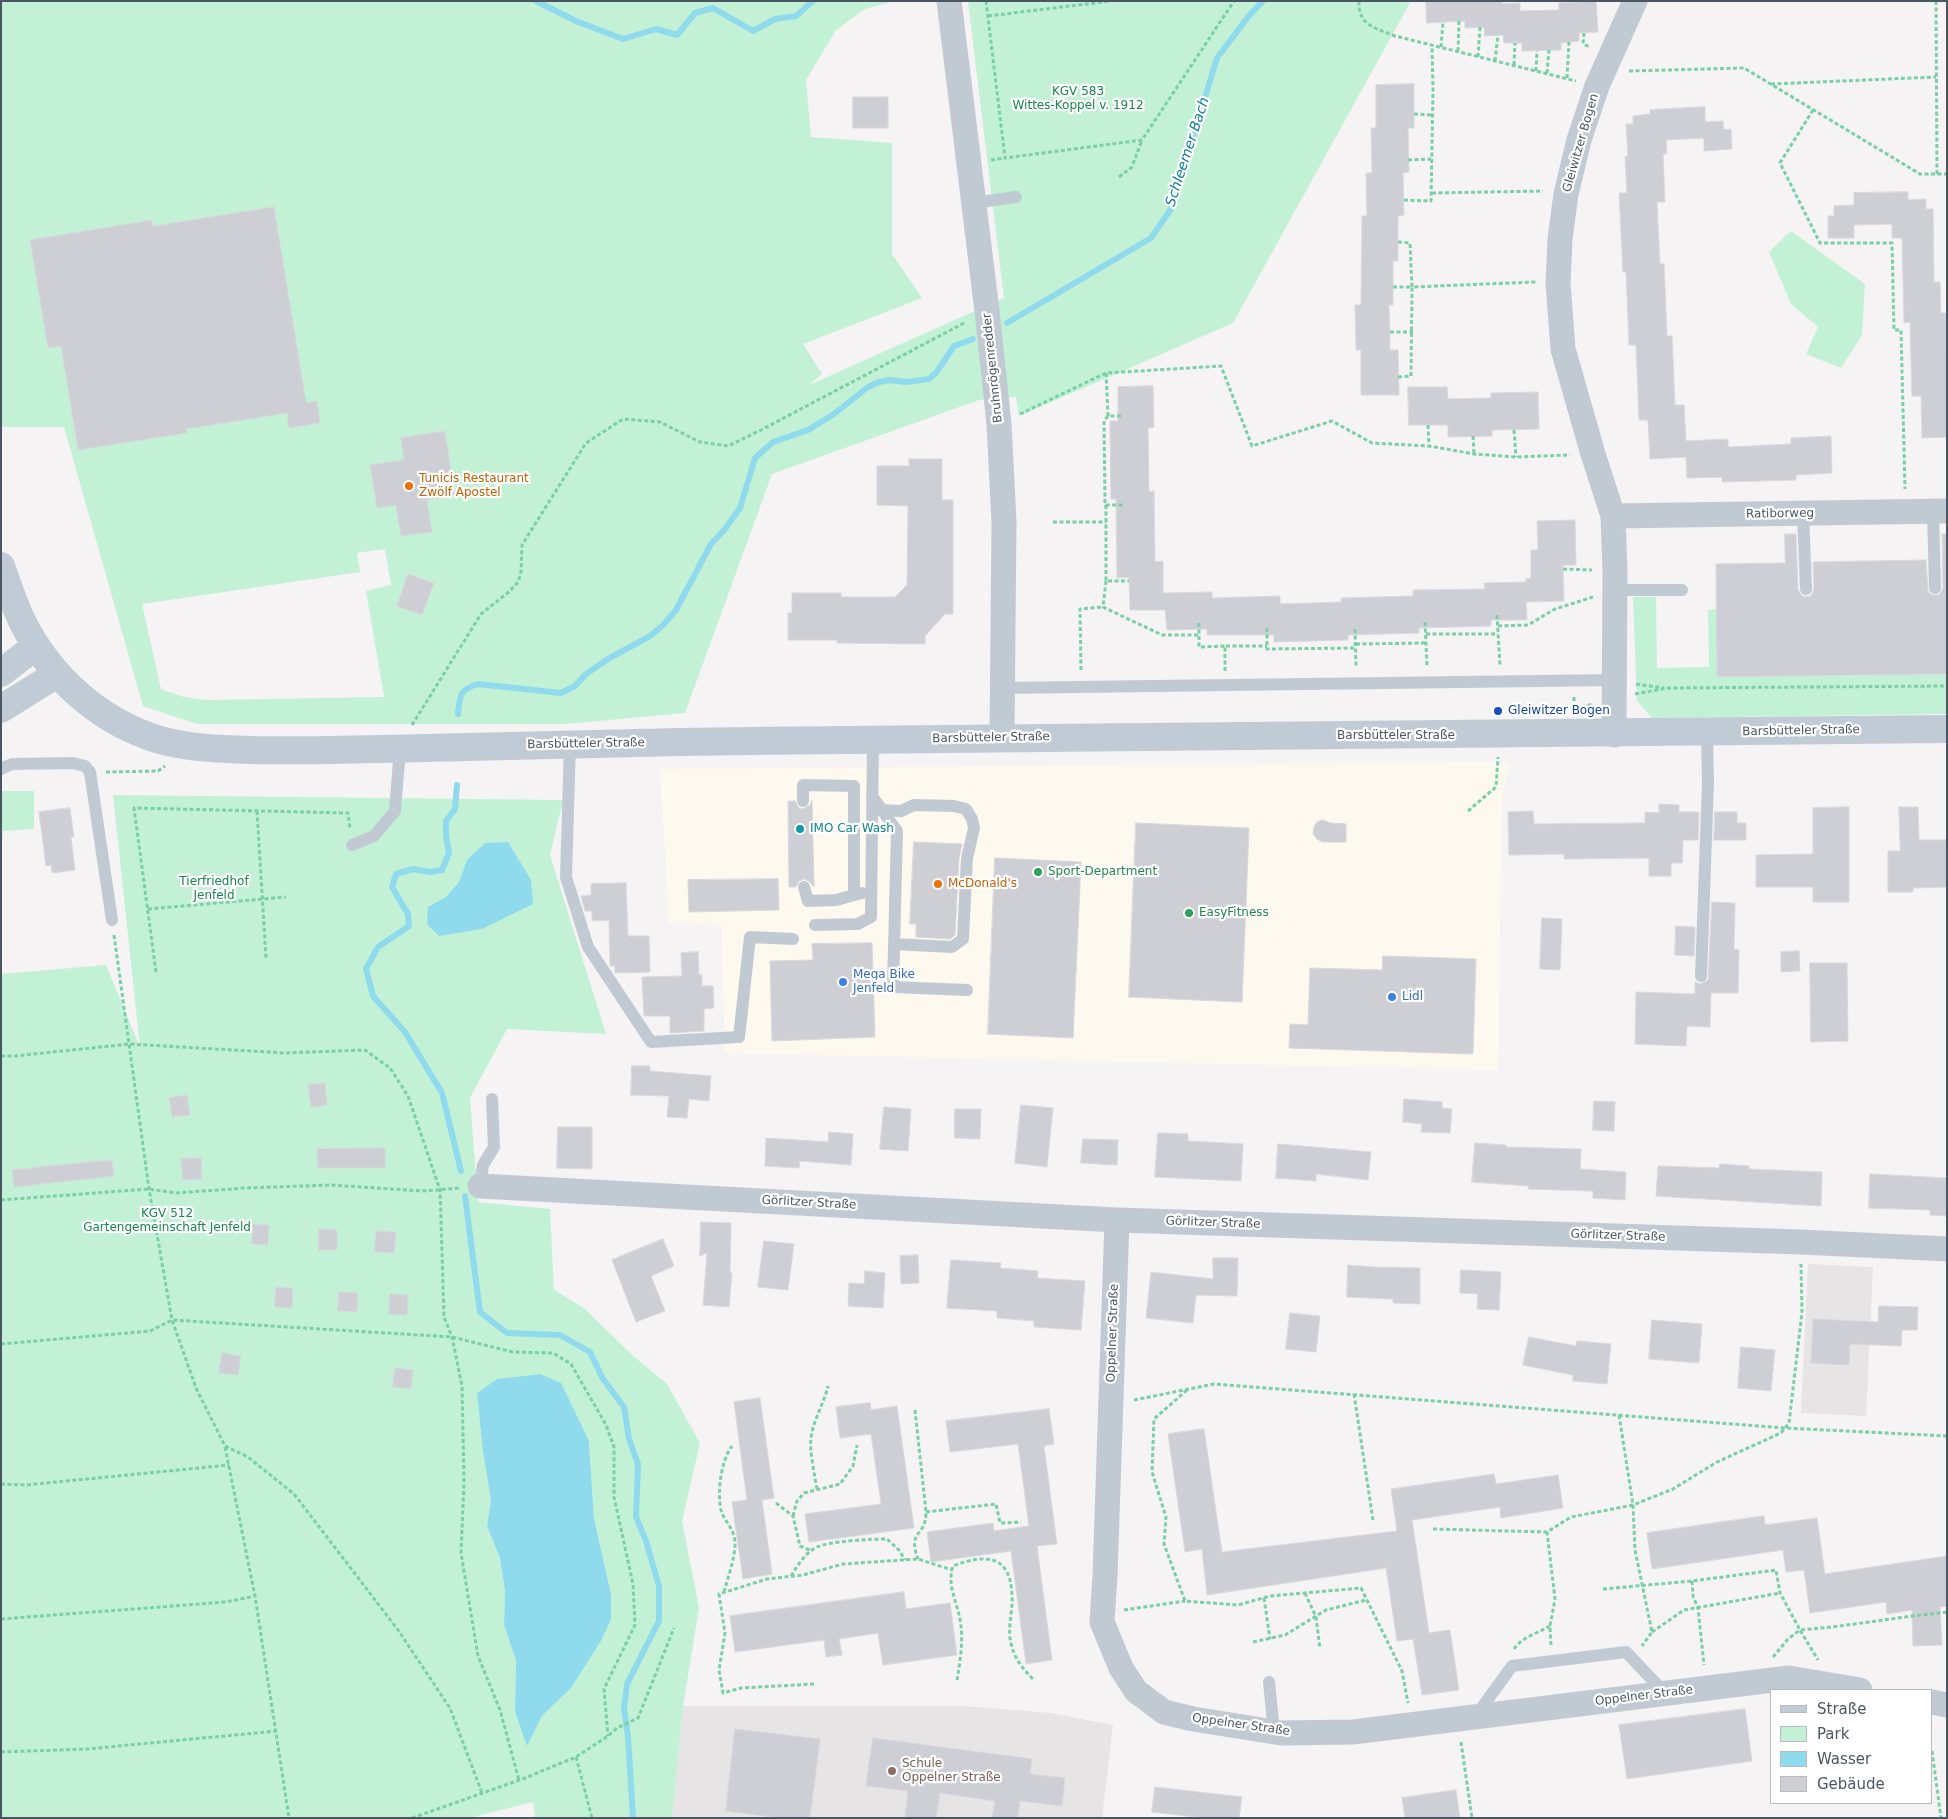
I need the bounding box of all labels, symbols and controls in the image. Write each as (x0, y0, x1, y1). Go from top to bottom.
park label: KGV 583 Wittes-Koppel v. 1912 (1012, 85, 1144, 113)
street label: Gleiwitzer Bogen (1560, 92, 1602, 194)
water label: Schleemer Bach (1162, 95, 1214, 209)
street label: Bruhnrögenredder (980, 312, 1006, 424)
place label: Tunicis Restaurant Zwölf Apostel (419, 472, 529, 500)
marker: Tunicis Restaurant Zwölf Apostel (403, 480, 415, 492)
street label: Ratiborweg (1746, 506, 1814, 522)
place label: Gleiwitzer Bogen (1508, 704, 1610, 718)
marker: Gleiwitzer Bogen (1492, 705, 1504, 717)
street label: Barsbütteler Straße (1742, 723, 1860, 739)
street label: Barsbütteler Straße (1337, 729, 1455, 743)
street label: Barsbütteler Straße (932, 730, 1050, 746)
street label: Barsbütteler Straße (527, 736, 645, 752)
place label: IMO Car Wash (810, 822, 894, 836)
marker: IMO Car Wash (794, 823, 806, 835)
place label: Sport-Department (1048, 865, 1157, 879)
marker: Sport-Department (1032, 866, 1044, 878)
park label: Tierfriedhof Jenfeld (179, 875, 249, 903)
place label: McDonald's (948, 877, 1017, 891)
marker: McDonald's (932, 878, 944, 890)
place label: EasyFitness (1199, 906, 1269, 920)
marker: EasyFitness (1183, 907, 1195, 919)
place label: Mega Bike Jenfeld (853, 968, 915, 996)
marker: Mega Bike Jenfeld (837, 976, 849, 988)
place label: Lidl (1402, 990, 1423, 1004)
marker: Lidl (1386, 991, 1398, 1003)
street label: Görlitzer Straße (761, 1193, 857, 1213)
park label: KGV 512 Gartengemeinschaft Jenfeld (83, 1207, 251, 1235)
street label: Görlitzer Straße (1165, 1214, 1261, 1232)
street label: Görlitzer Straße (1570, 1227, 1666, 1245)
street label: Oppelner Straße (1104, 1283, 1122, 1383)
street label: Oppelner Straße (1594, 1683, 1694, 1709)
legend (1770, 1689, 1933, 1804)
text: Straße (1817, 1700, 1866, 1718)
street label: Oppelner Straße (1191, 1711, 1291, 1739)
text: Park (1817, 1725, 1849, 1743)
text: Wasser (1817, 1750, 1871, 1768)
place label: Schule Oppelner Straße (902, 1757, 1001, 1785)
marker: Schule Oppelner Straße (886, 1765, 898, 1777)
text: Gebäude (1817, 1775, 1885, 1793)

